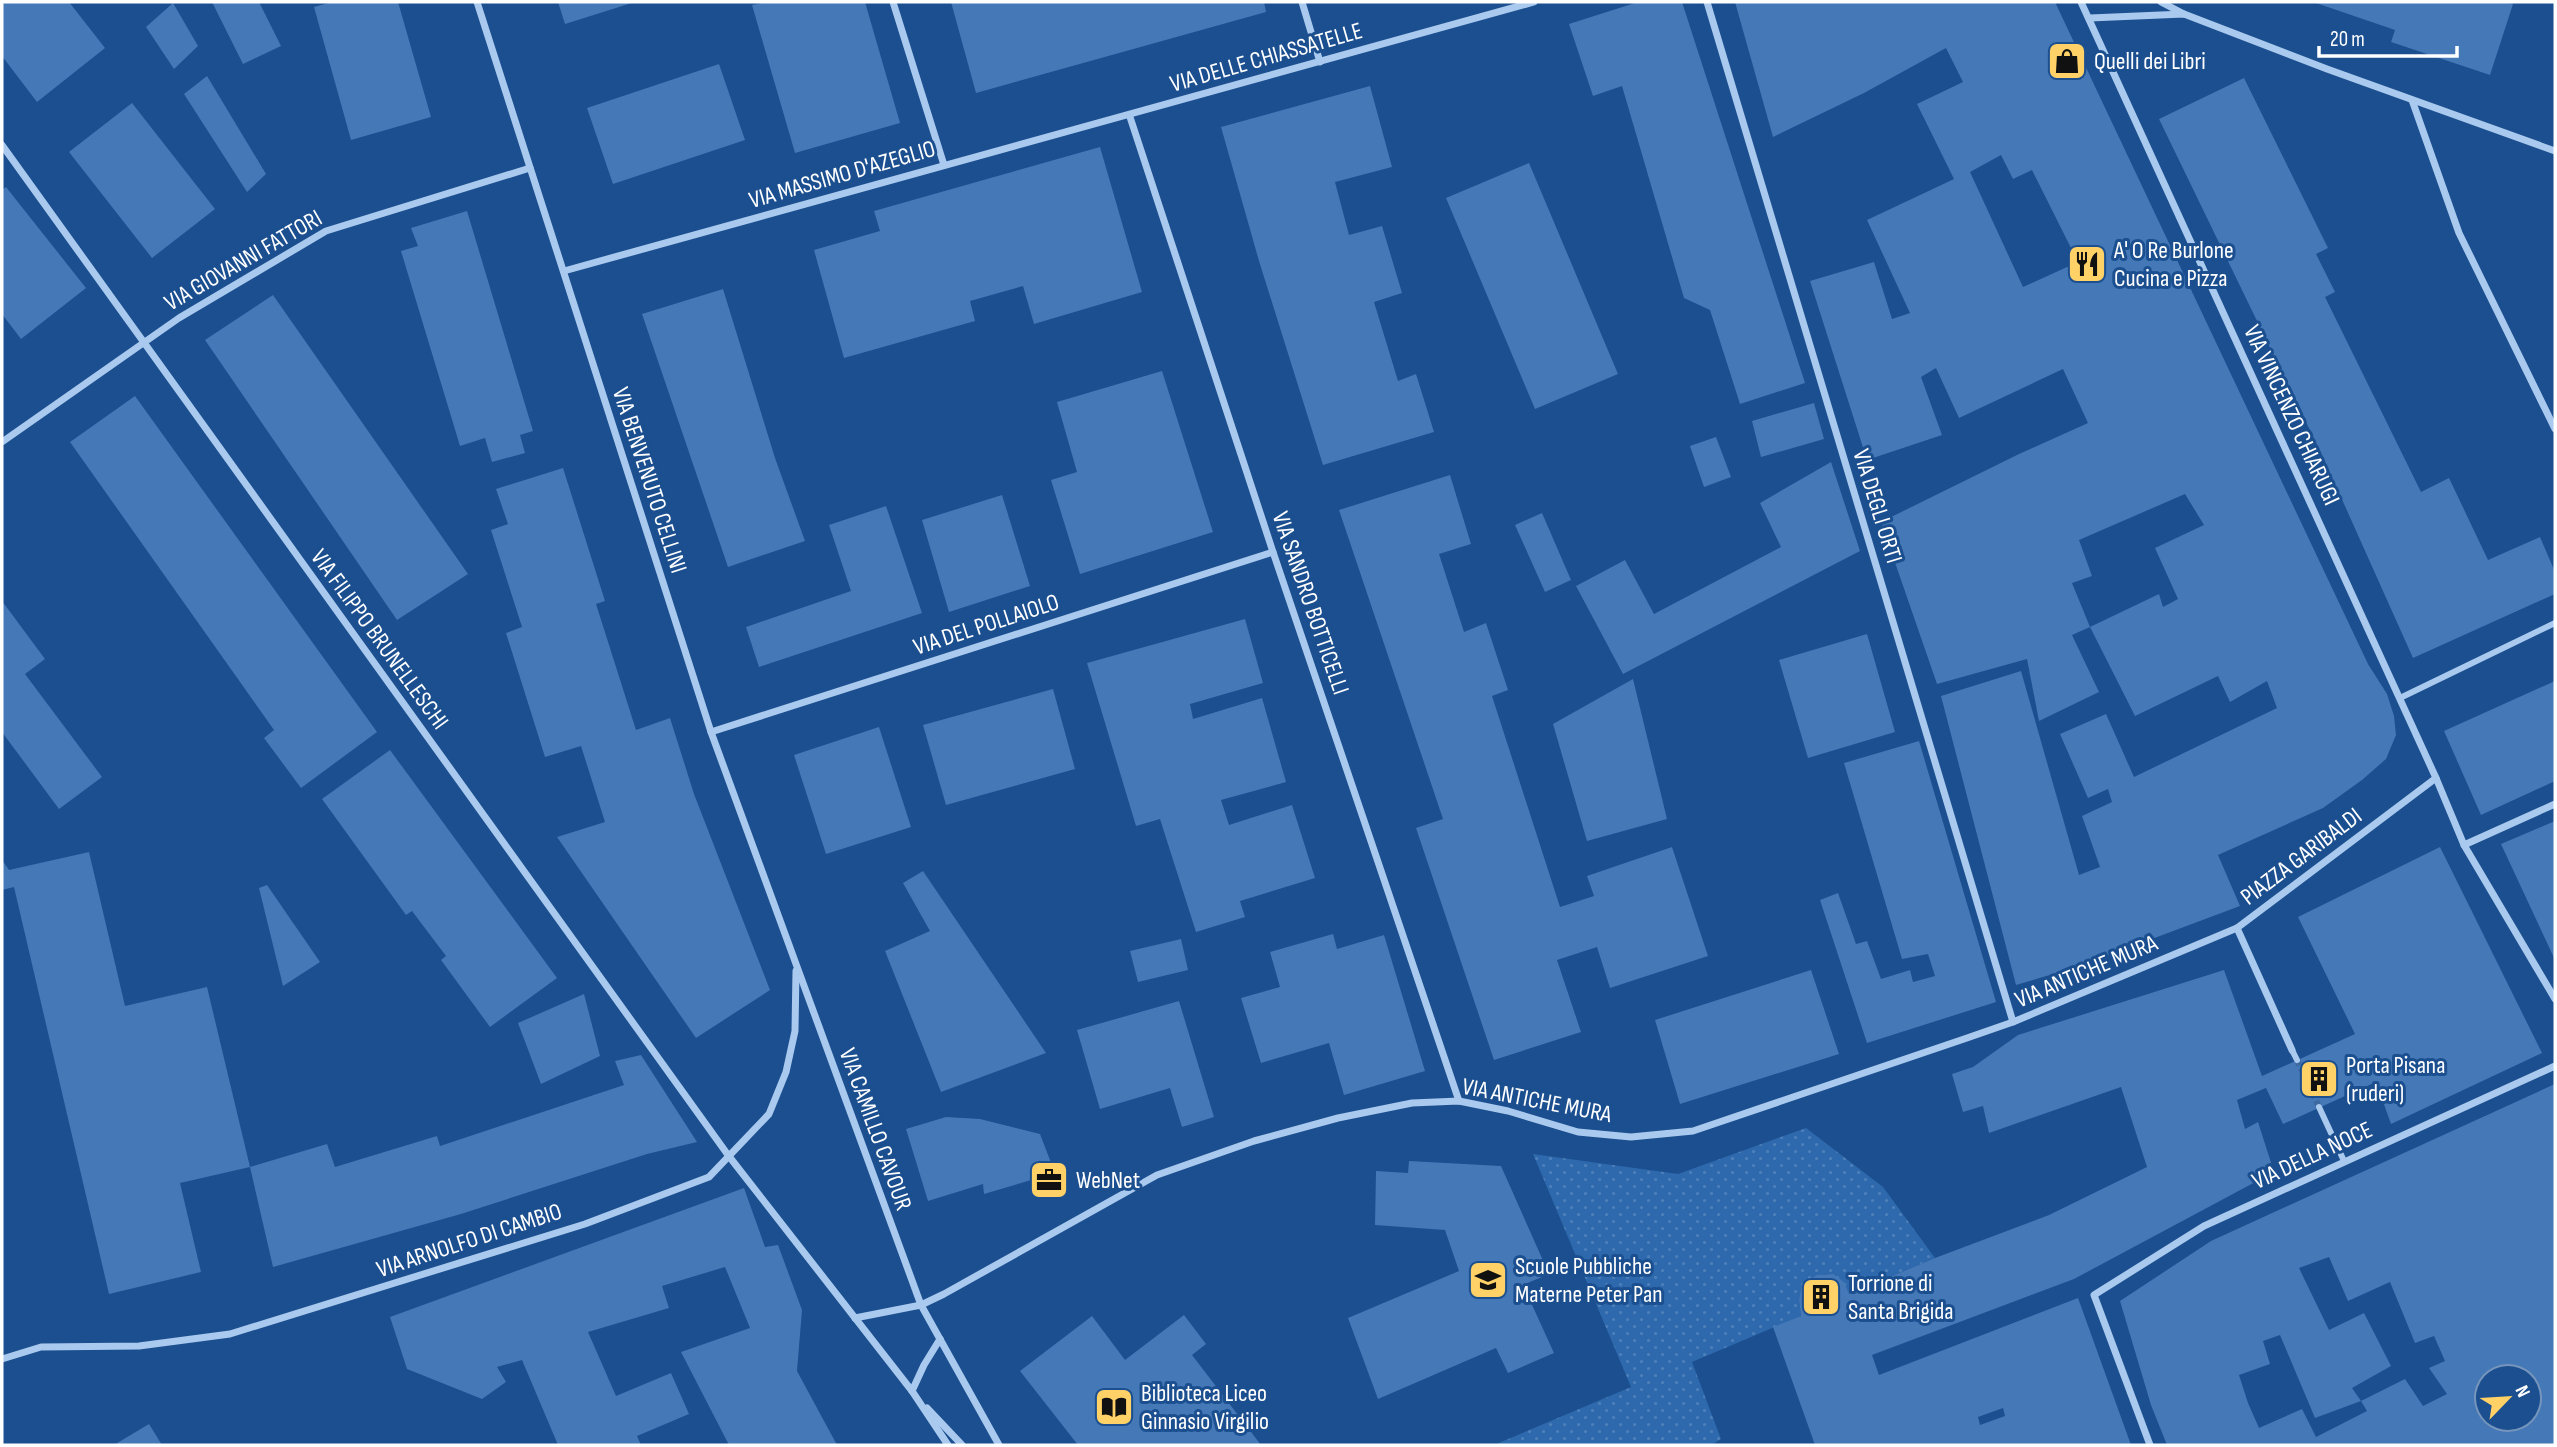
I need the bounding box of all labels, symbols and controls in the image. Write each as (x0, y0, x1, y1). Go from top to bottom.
scale bar (2319, 14, 2457, 58)
street label: VIA DELLE CHIASSATELLE (1167, 16, 1366, 99)
text: 20 m (2330, 27, 2365, 52)
shop icon: Quelli dei Libri (2046, 40, 2088, 82)
place label: Quelli dei Libri (2094, 47, 2206, 76)
street label: VIA MASSIMO D'AZEGLIO (746, 134, 939, 215)
street label: VIA GIOVANNI FATTORI (159, 204, 327, 317)
place label: A' O Re Burlone Cucina e Pizza (2113, 236, 2234, 293)
restaurant icon: A' O Re Burlone Cucina e Pizza (2066, 243, 2108, 285)
street label: VIA VINCENZO CHIARUGI (2237, 321, 2346, 510)
street label: VIA BENVENUTO CELLINI (606, 384, 693, 577)
street label: VIA DEGLI ORTI (1846, 446, 1909, 567)
street label: VIA SANDRO BOTTICELLI (1266, 508, 1355, 698)
street label: VIA FILIPPO BRUNELLESCHI (304, 543, 455, 735)
street label: VIA DEL POLLAIOLO (910, 587, 1063, 662)
street label: PIAZZA GARIBALDI (2235, 801, 2368, 911)
street label: VIA ANTICHE MURA (2011, 928, 2162, 1014)
street label: VIA CAMILLO CAVOUR (833, 1044, 918, 1214)
place label: Porta Pisana (ruderi) (2346, 1051, 2445, 1108)
building icon: Porta Pisana (ruderi) (2298, 1058, 2340, 1100)
street label: VIA ANTICHE MURA (1460, 1072, 1615, 1129)
street label: VIA DELLA NOCE (2248, 1115, 2377, 1196)
office icon: WebNet (1028, 1159, 1070, 1201)
place label: WebNet (1076, 1166, 1140, 1195)
street label: VIA ARNOLFO DI CAMBIO (373, 1197, 565, 1284)
place label: Scuole Pubbliche Materne Peter Pan (1515, 1252, 1662, 1309)
school or university icon: Scuole Pubbliche Materne Peter Pan (1467, 1259, 1509, 1301)
place label: Torrione di Santa Brigida (1848, 1269, 1954, 1326)
building icon: Torrione di Santa Brigida (1800, 1276, 1842, 1318)
north arrow (2473, 1363, 2543, 1433)
place label: Biblioteca Liceo Ginnasio Virgilio (1141, 1379, 1269, 1436)
text: N (2509, 1382, 2535, 1401)
library icon: Biblioteca Liceo Ginnasio Virgilio (1093, 1386, 1135, 1428)

